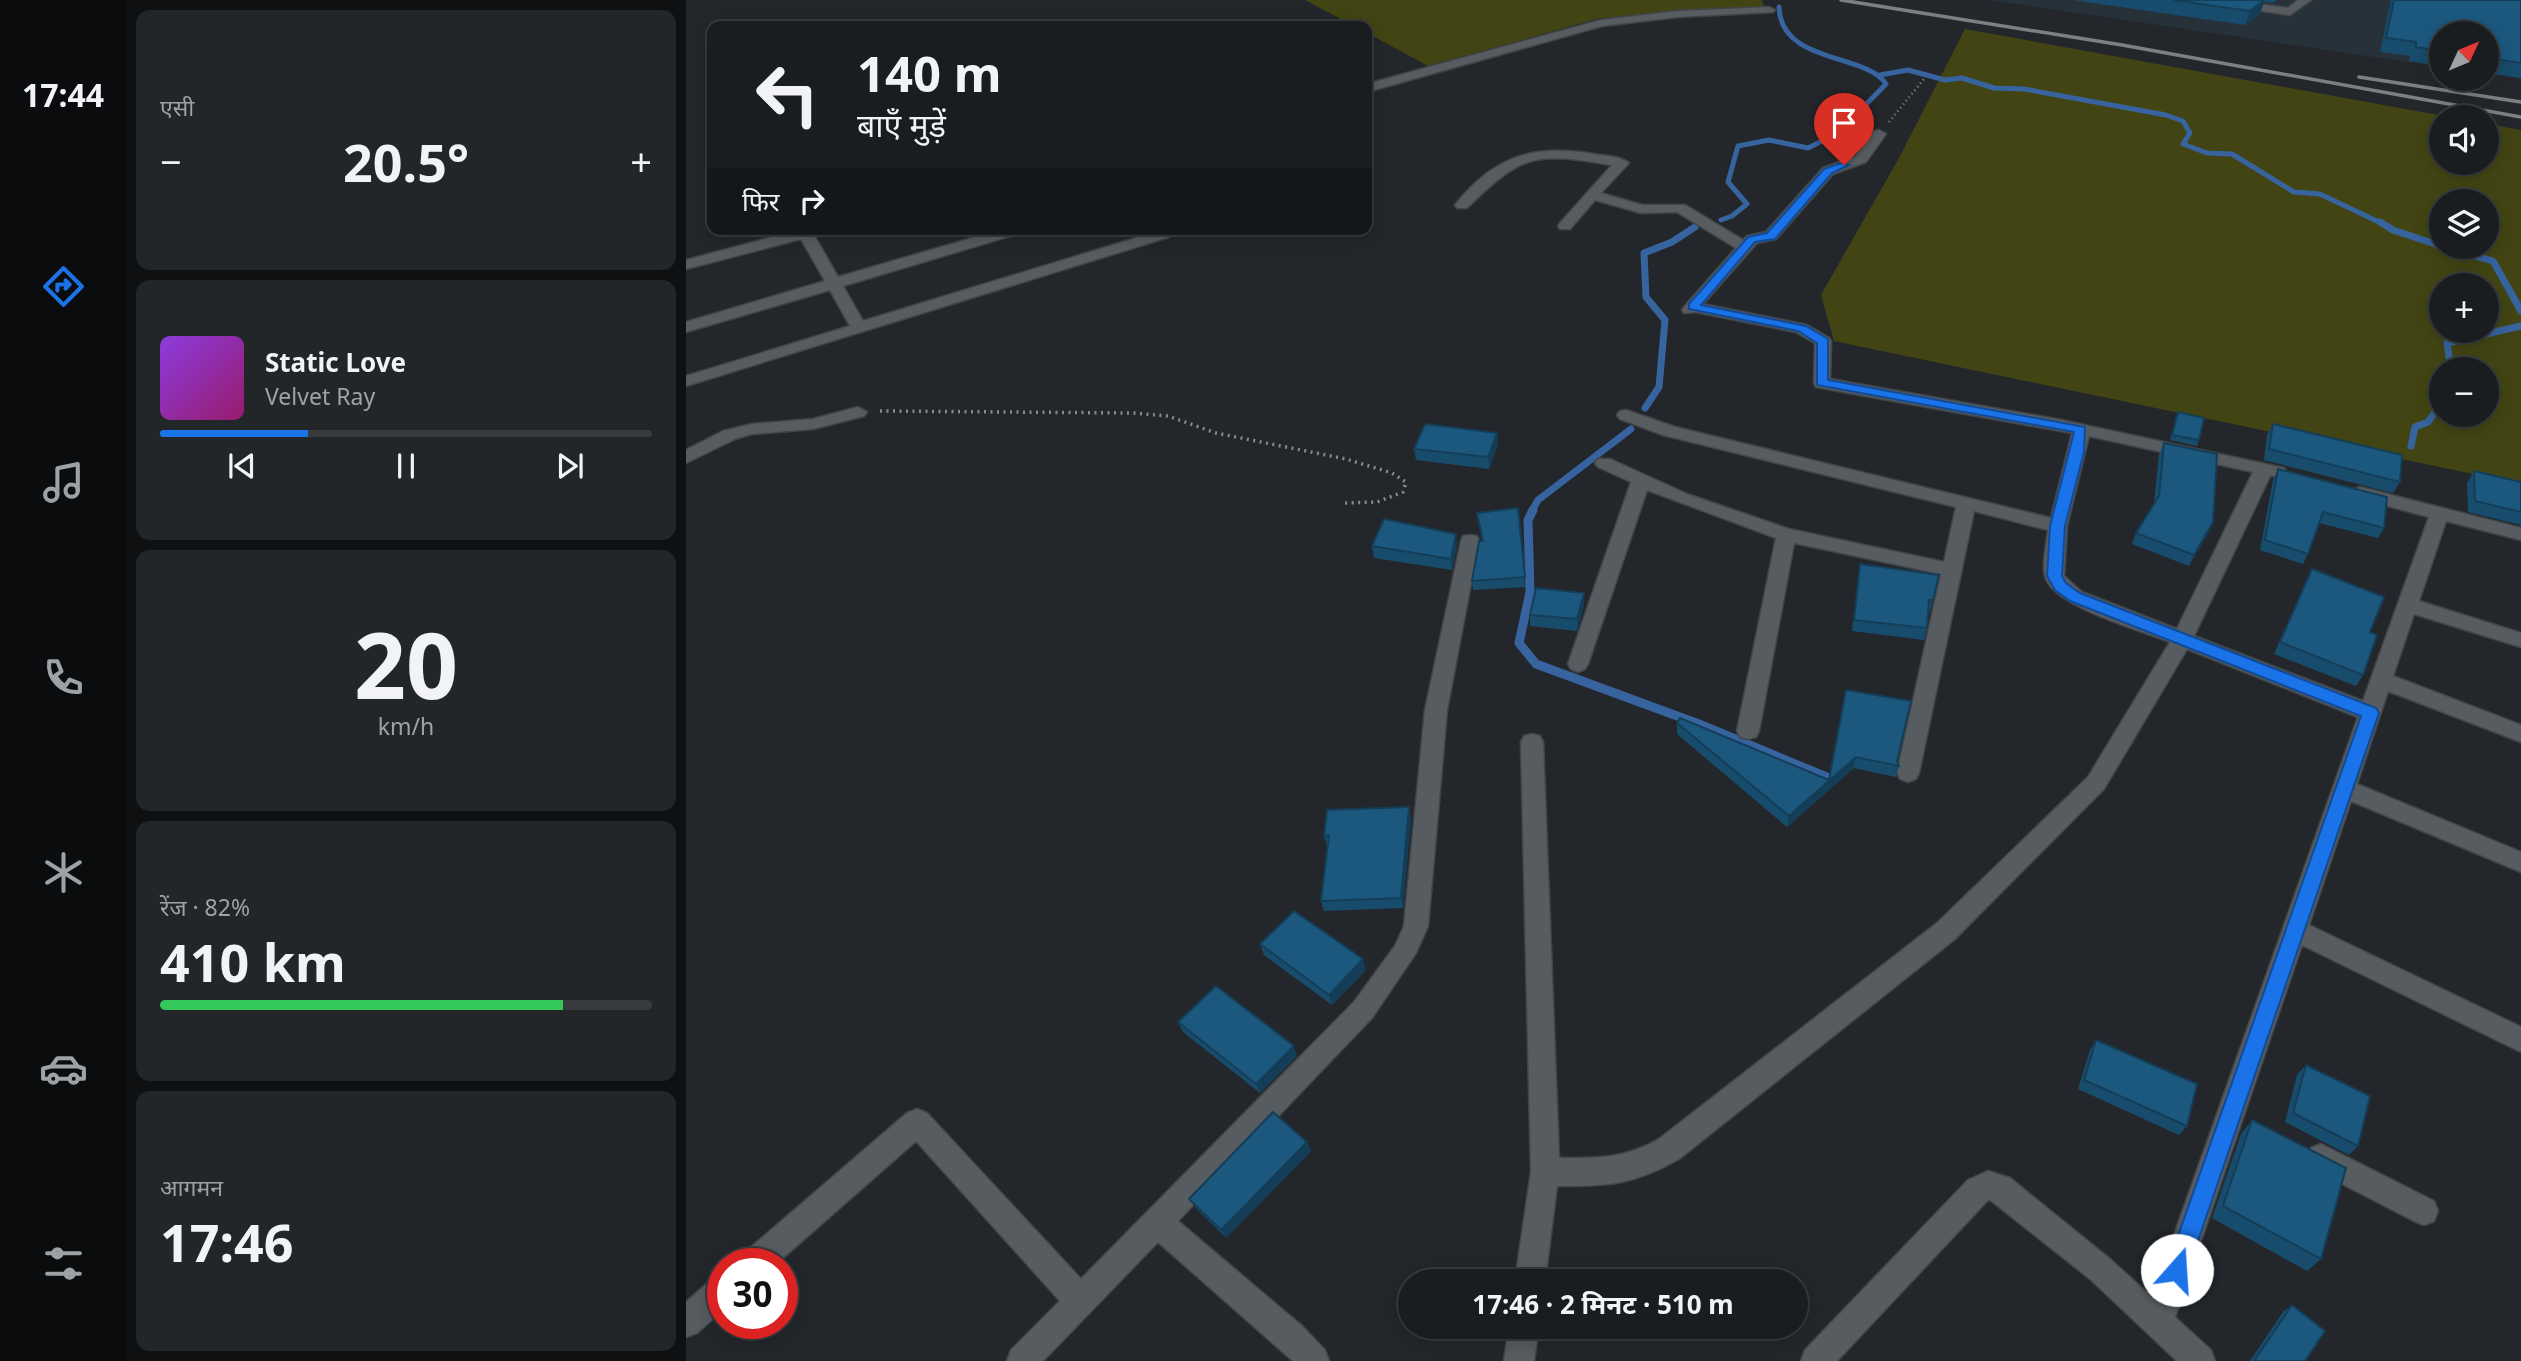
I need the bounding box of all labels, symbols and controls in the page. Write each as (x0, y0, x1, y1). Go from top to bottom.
north arrow (2429, 21, 2499, 91)
map controls (2429, 21, 2499, 427)
text: 140 m (857, 40, 1002, 106)
icon: left (742, 49, 833, 140)
text: 17:44 (22, 73, 104, 116)
text: एसी (160, 91, 194, 123)
pin (1814, 93, 1874, 165)
text: बाएँ मुड़ें (857, 103, 946, 146)
icon: arrive (1825, 104, 1863, 142)
button: sound (2429, 105, 2499, 175)
text: 20.5° (343, 126, 469, 197)
text: − (160, 135, 182, 187)
text: + (630, 135, 652, 187)
icon: right (793, 182, 831, 220)
text: फिर (742, 183, 779, 219)
button: layers (2429, 189, 2499, 259)
icon: directions (39, 262, 88, 311)
button: + (2429, 273, 2499, 343)
text: Static Love (265, 344, 406, 380)
button: − (2429, 357, 2499, 427)
text: Velvet Ray (265, 380, 375, 412)
icon: previous (223, 447, 261, 485)
icon: pause (387, 447, 425, 485)
icon: next (551, 447, 589, 485)
icon: music (39, 458, 88, 507)
text: 20 (354, 602, 458, 726)
icon: phone (39, 653, 88, 702)
text: km/h (378, 710, 434, 742)
icon: climate (39, 848, 88, 897)
text: रेंज · 82% (160, 891, 250, 923)
text: 410 km (160, 926, 346, 997)
icon: car (39, 1044, 88, 1093)
text: आगमन (160, 1171, 223, 1203)
text: 17:46 (160, 1206, 294, 1277)
position arrow (2140, 1233, 2214, 1307)
icon: filters (39, 1239, 88, 1288)
speed limit sign: 30 (707, 1248, 798, 1339)
text: 17:46 · 2 मिनट · 510 m (1472, 1286, 1734, 1322)

